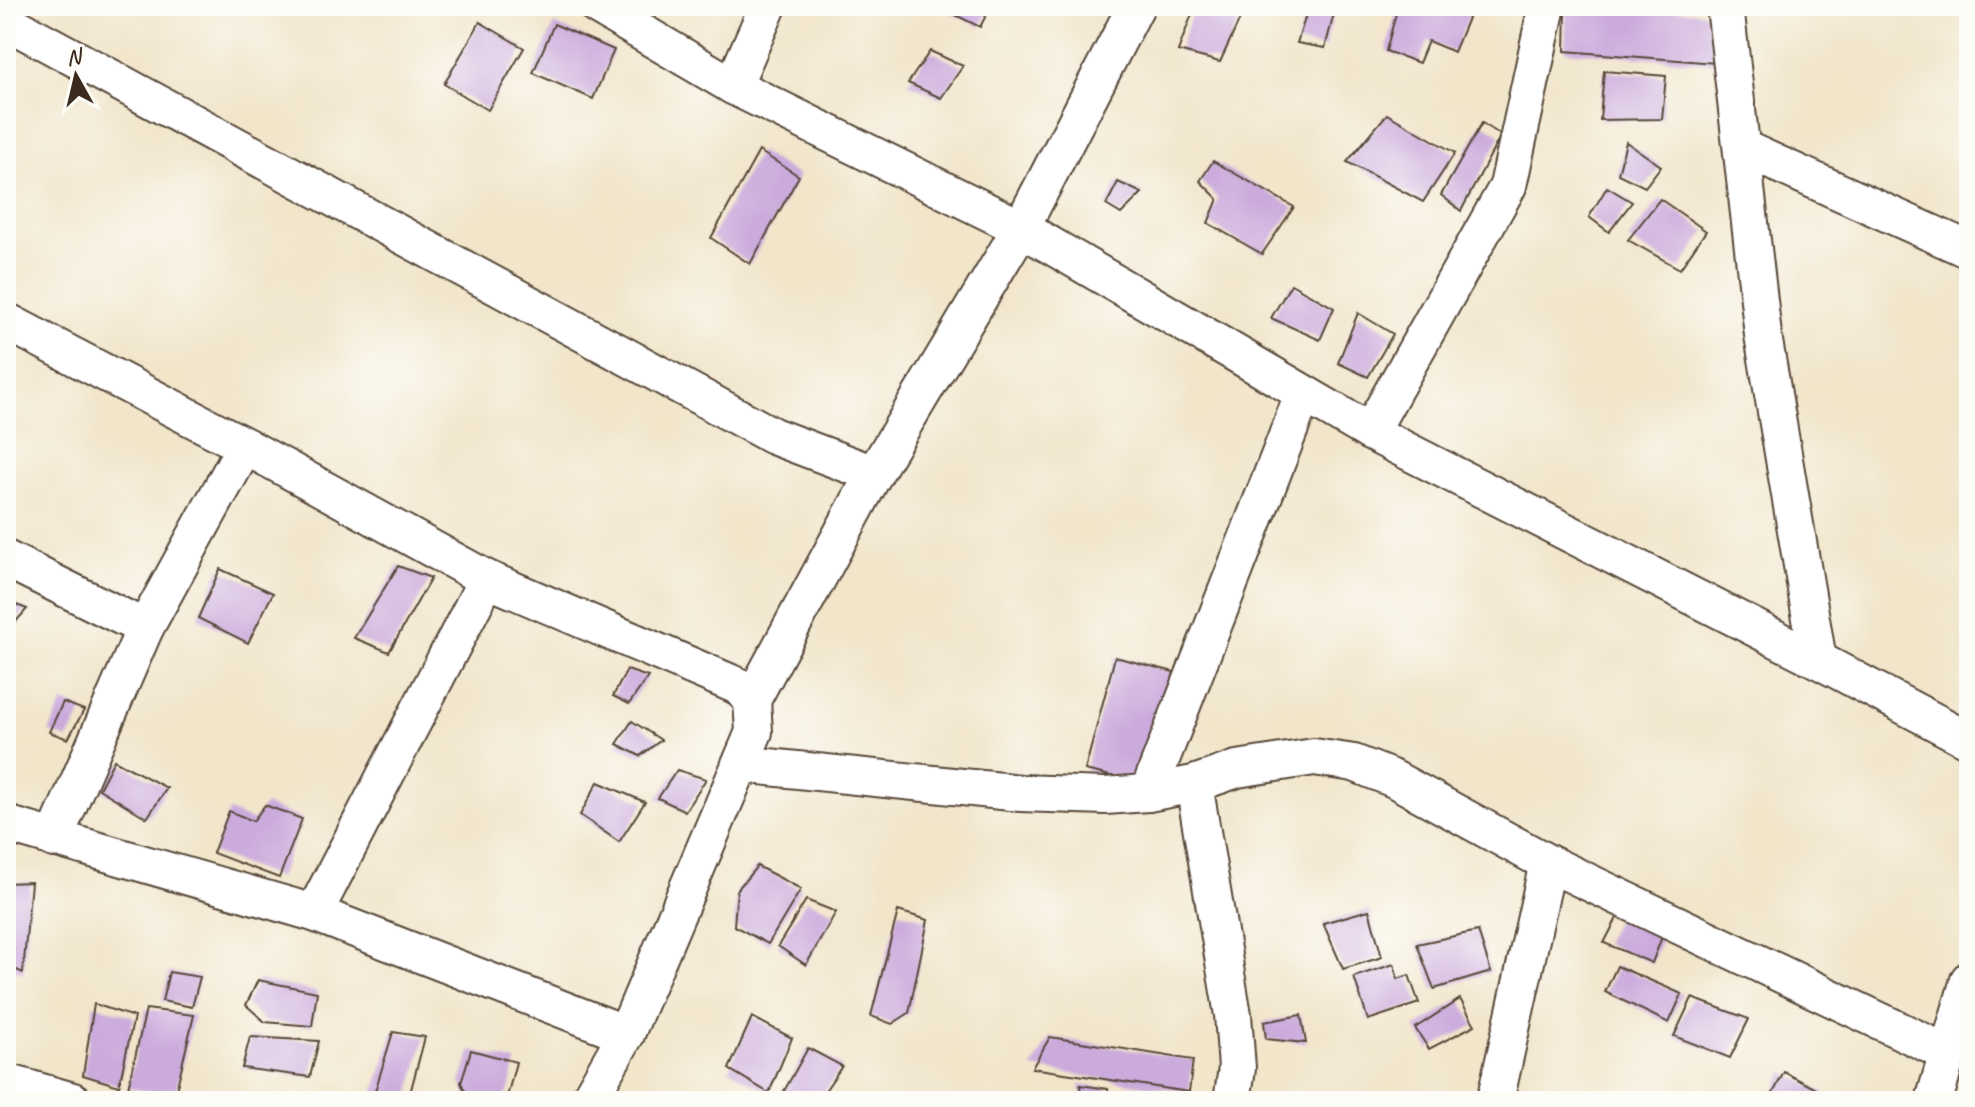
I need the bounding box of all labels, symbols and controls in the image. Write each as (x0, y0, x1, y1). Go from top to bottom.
north arrow (36, 36, 116, 116)
text: N (65, 42, 85, 72)

